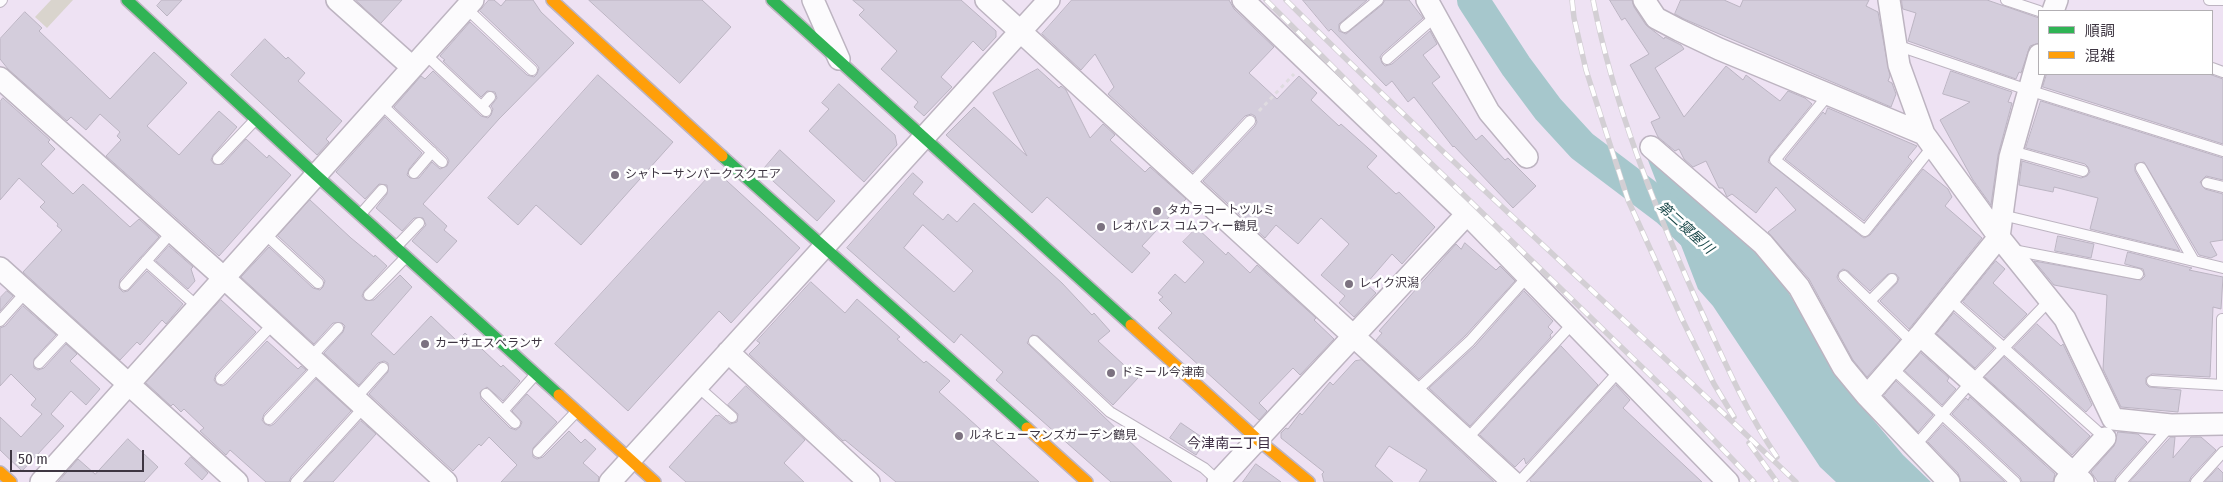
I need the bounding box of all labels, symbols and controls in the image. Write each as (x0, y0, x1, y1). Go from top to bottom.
legend (2038, 10, 2213, 75)
text: 順調 (2085, 22, 2115, 40)
text: 混雑 (2085, 47, 2115, 65)
place label: シャトーサンパークスクエア (625, 168, 781, 182)
marker: シャトーサンパークスクエア (609, 169, 621, 181)
water label: 第二寝屋川 (1653, 198, 1717, 258)
place label: タカラコートツルミ (1167, 204, 1275, 218)
marker: タカラコートツルミ (1151, 205, 1163, 217)
place label: レオパレス コムフィー鶴見 (1111, 220, 1258, 234)
marker: レオパレス コムフィー鶴見 (1095, 221, 1107, 233)
place label: レイク沢潟 (1359, 277, 1419, 291)
marker: レイク沢潟 (1343, 278, 1355, 290)
place label: カーサエスペランサ (435, 337, 543, 351)
marker: カーサエスペランサ (419, 338, 431, 350)
place label: ドミール今津南 (1121, 366, 1205, 380)
marker: ドミール今津南 (1105, 367, 1117, 379)
place label: ルネヒューマンズガーデン鶴見 (969, 429, 1137, 443)
marker: ルネヒューマンズガーデン鶴見 (953, 430, 965, 442)
district label: 今津南二丁目 (1187, 436, 1271, 452)
scale bar (12, 440, 146, 472)
text: 50 m (18, 450, 48, 468)

